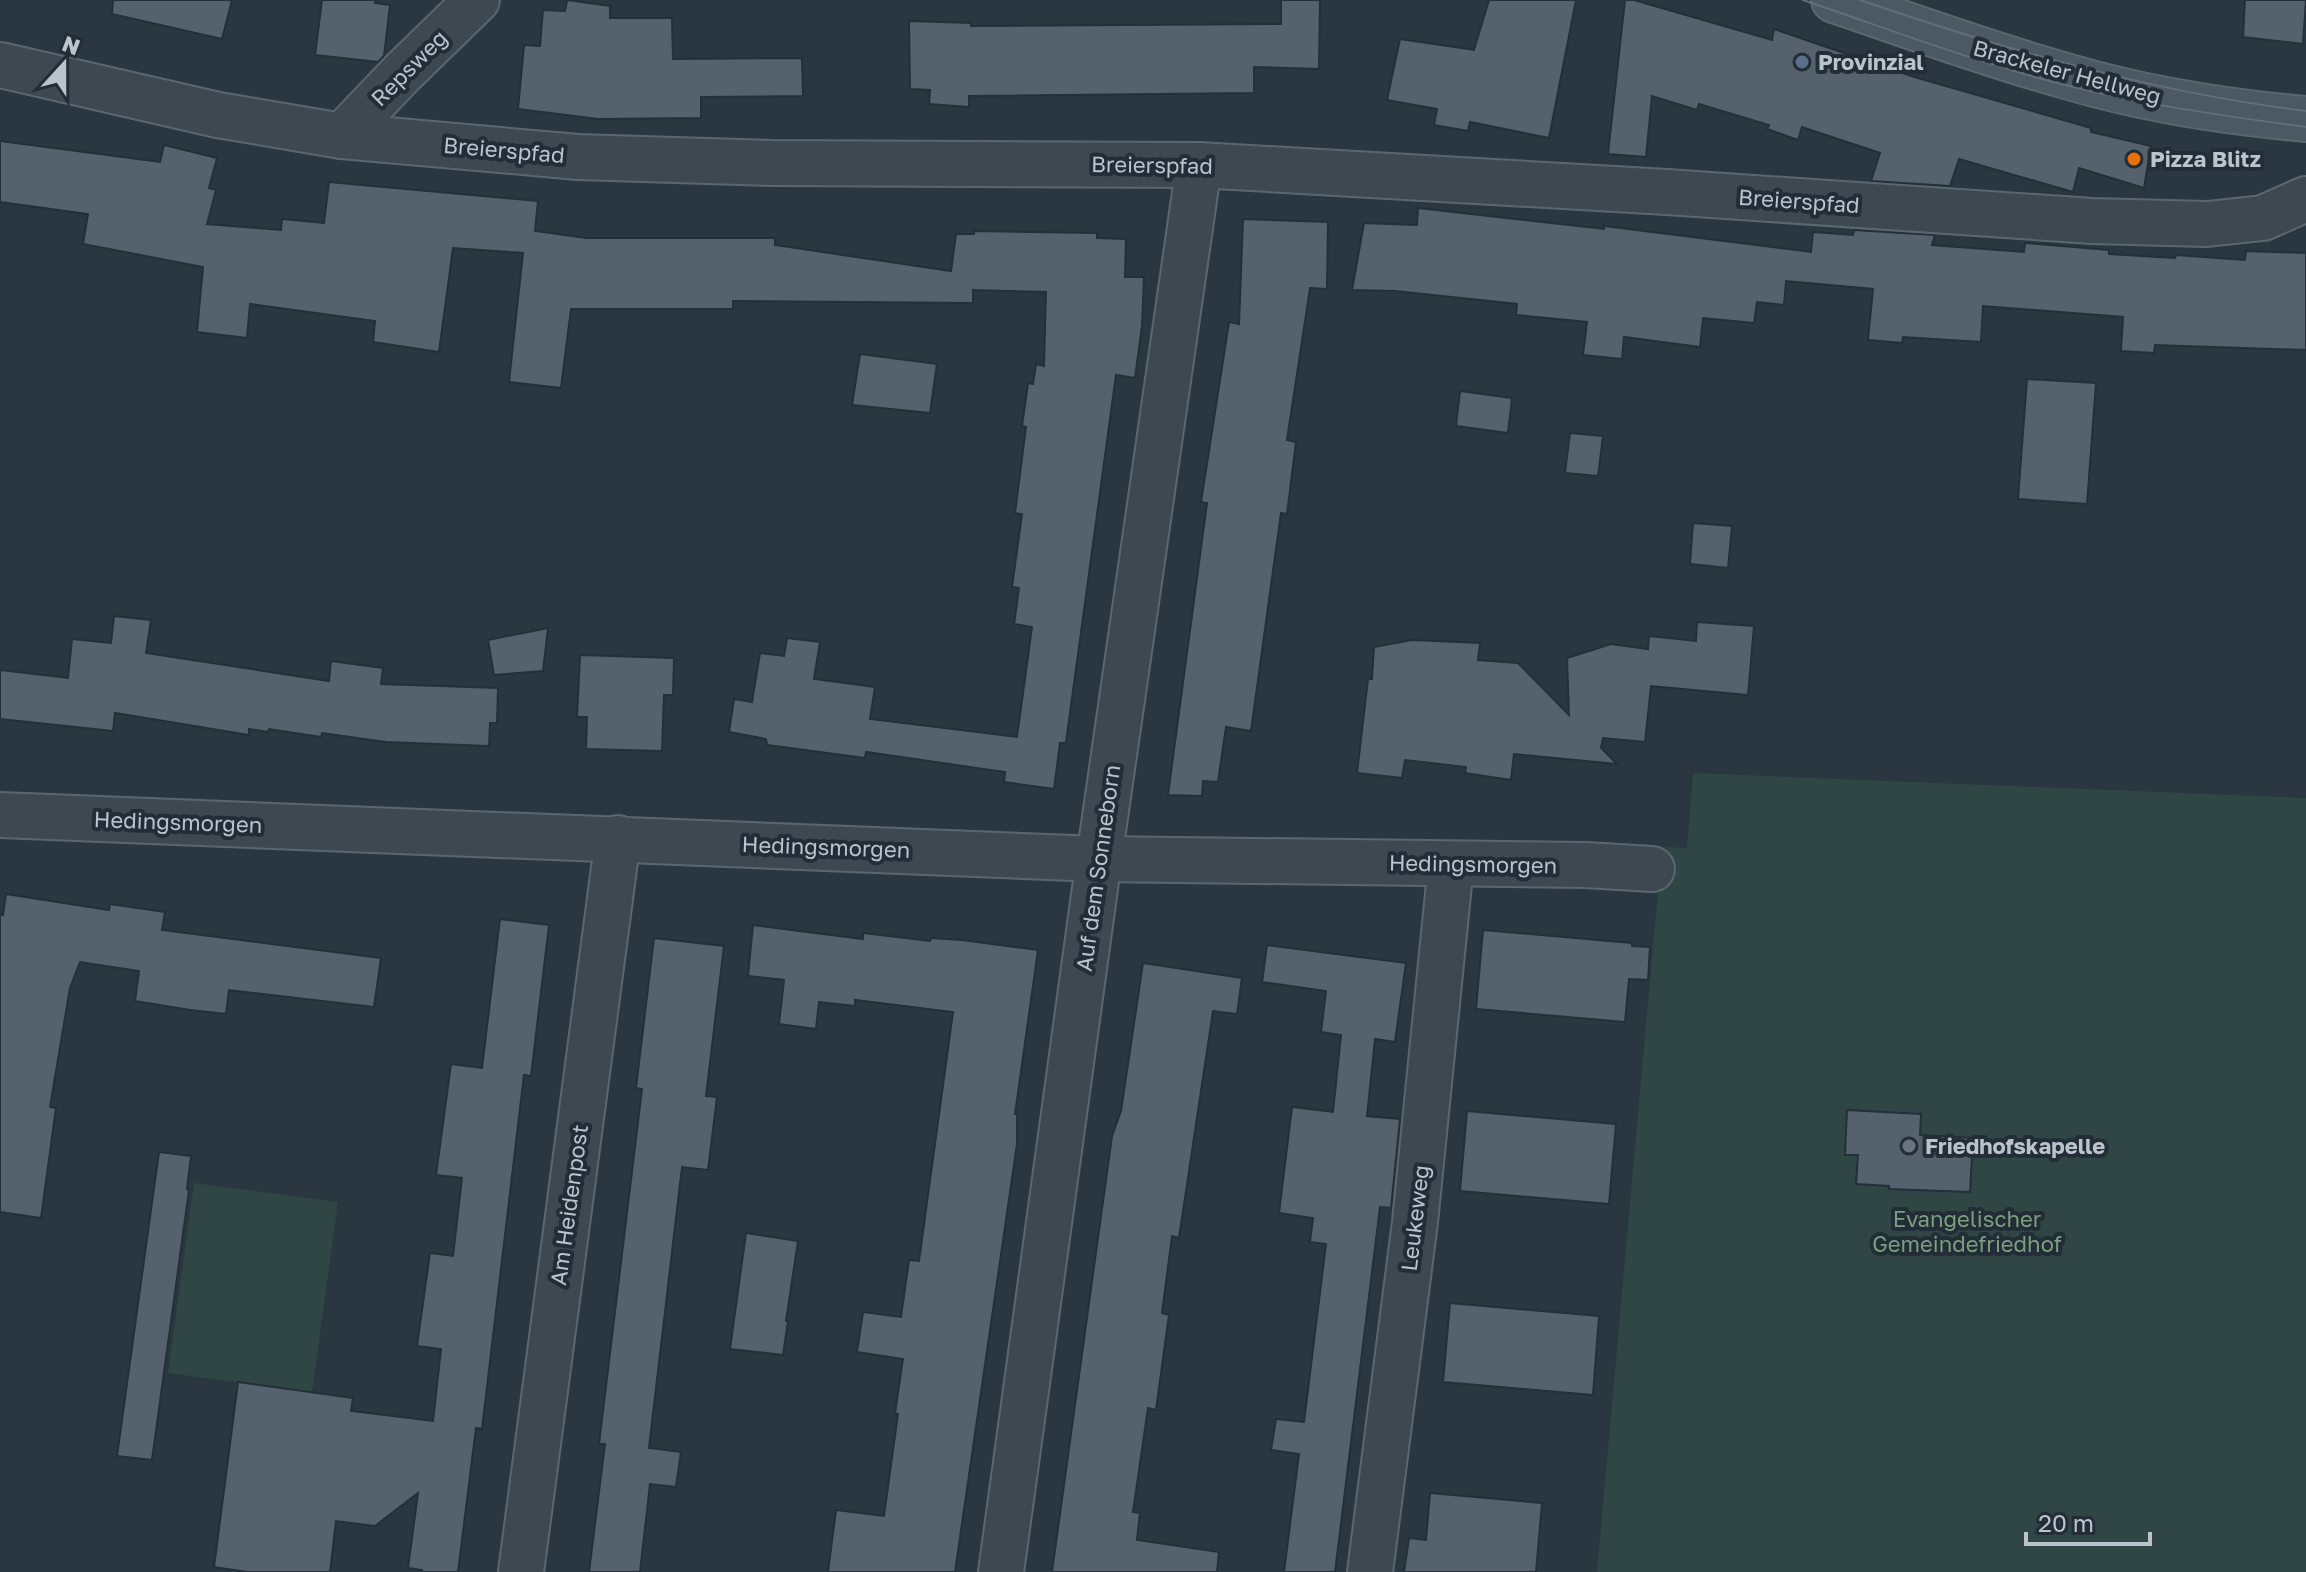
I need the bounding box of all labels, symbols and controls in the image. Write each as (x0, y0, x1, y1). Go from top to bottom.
north arrow (24, 24, 104, 104)
street label: Repsweg (365, 24, 452, 111)
text: N (59, 29, 84, 60)
street label: Brackeler Hellweg (1970, 33, 2164, 110)
place label: Provinzial (1818, 48, 1924, 75)
marker: Provinzial (1793, 53, 1811, 71)
street label: Breierspfad (442, 131, 566, 168)
place label: Pizza Blitz (2150, 145, 2261, 172)
street label: Breierspfad (1091, 150, 1213, 179)
marker: Pizza Blitz (2125, 150, 2143, 168)
street label: Breierspfad (1737, 183, 1861, 218)
street label: Auf dem Sonneborn (1070, 763, 1125, 973)
street label: Hedingsmorgen (93, 805, 263, 838)
street label: Hedingsmorgen (741, 830, 911, 863)
street label: Hedingsmorgen (1389, 849, 1557, 878)
street label: Am Heidenpost (544, 1123, 593, 1287)
place label: Friedhofskapelle (1925, 1132, 2105, 1159)
marker: Friedhofskapelle (1900, 1137, 1918, 1155)
street label: Leukeweg (1395, 1163, 1434, 1273)
park label: Evangelischer Gemeindefriedhof (1872, 1205, 2062, 1257)
scale bar (2026, 1496, 2150, 1546)
text: 20 m (2038, 1508, 2094, 1537)

